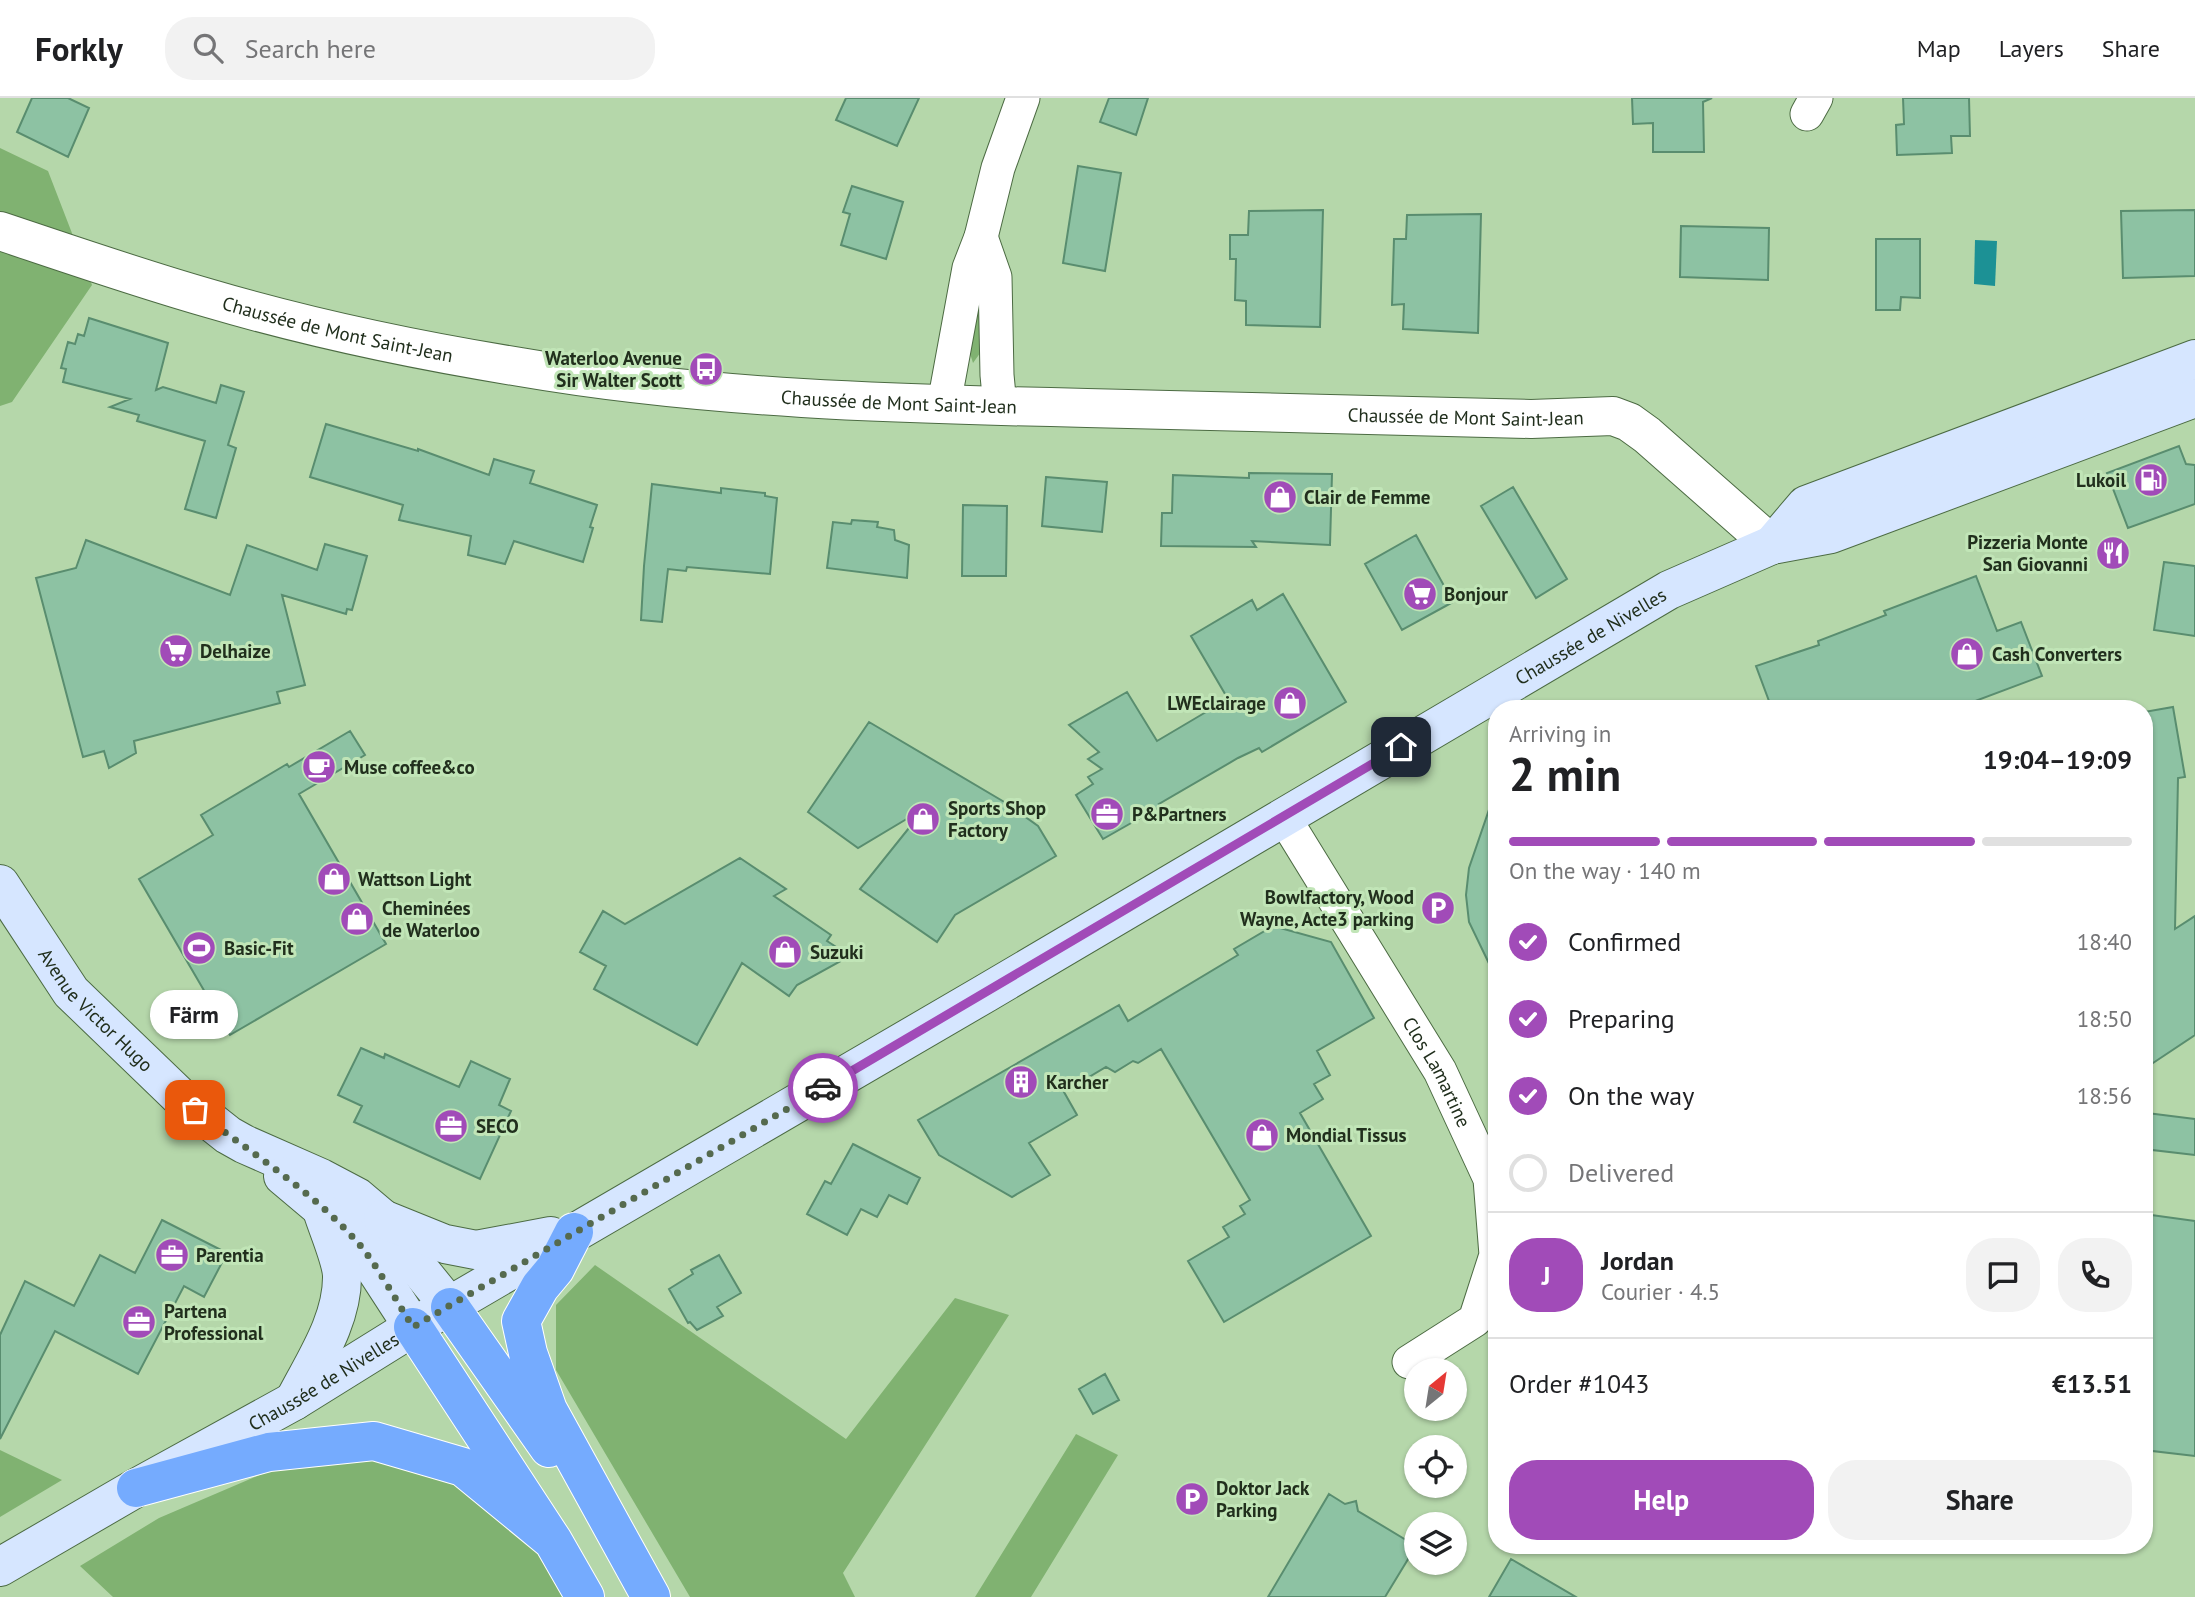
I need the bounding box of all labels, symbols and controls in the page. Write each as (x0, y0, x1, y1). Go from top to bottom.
search box (165, 17, 655, 80)
text: Forkly (35, 27, 123, 70)
icon: search (189, 29, 227, 67)
text: Search here (245, 32, 376, 65)
text: Map (1917, 33, 1961, 64)
text: Layers (1999, 33, 2064, 64)
text: Share (2102, 33, 2160, 64)
street label: Chaussée de Mont Saint-Jean (220, 291, 455, 367)
place label: Waterloo Avenue Sir Walter Scott (545, 346, 682, 392)
bus stop icon: Waterloo Avenue Sir Walter Scott (687, 350, 725, 388)
street label: Chaussée de Mont Saint-Jean (780, 385, 1017, 418)
street label: Chaussée de Mont Saint-Jean (1347, 402, 1584, 431)
fuel station icon: Lukoil (2132, 461, 2170, 499)
place label: Lukoil (2076, 468, 2126, 492)
shop icon: Clair de Femme (1261, 478, 1299, 516)
place label: Clair de Femme (1304, 485, 1430, 509)
place label: Pizzeria Monte San Giovanni (1967, 530, 2088, 576)
restaurant icon: Pizzeria Monte San Giovanni (2094, 534, 2132, 572)
supermarket icon: Bonjour (1401, 575, 1439, 613)
place label: Bonjour (1444, 582, 1508, 606)
street label: Chaussée de Nivelles (1511, 582, 1670, 690)
supermarket icon: Delhaize (157, 632, 195, 670)
shop icon: Cash Converters (1948, 635, 1986, 673)
place label: Delhaize (200, 639, 271, 663)
place label: Cash Converters (1992, 642, 2122, 666)
shop icon: LWEclairage (1271, 684, 1309, 722)
place label: LWEclairage (1167, 691, 1266, 715)
pin (1371, 717, 1431, 777)
text: Arriving in (1509, 719, 1611, 748)
icon: home (1382, 728, 1420, 766)
text: 19:04–19:09 (1983, 743, 2132, 776)
text: 2 min (1509, 744, 1621, 804)
cafe icon: Muse coffee&co (300, 748, 338, 786)
place label: Muse coffee&co (344, 755, 475, 779)
office icon: P&Partners (1088, 795, 1126, 833)
place label: Sports Shop Factory (948, 796, 1046, 842)
shop icon: Sports Shop Factory (904, 800, 942, 838)
place label: P&Partners (1132, 802, 1227, 826)
text: On the way · 140 m (1509, 856, 1701, 885)
shop icon: Wattson Light (315, 860, 353, 898)
place label: Wattson Light (358, 867, 472, 891)
place label: Bowlfactory, Wood Wayne, Acte3 parking (1240, 885, 1414, 931)
parking icon: Bowlfactory, Wood Wayne, Acte3 parking (1419, 889, 1457, 927)
place label: Cheminées de Waterloo (382, 896, 480, 942)
shop icon: Cheminées de Waterloo (338, 900, 376, 938)
icon: check (1509, 923, 1547, 961)
text: Confirmed (1568, 925, 1681, 958)
text: 18:40 (2077, 927, 2132, 956)
sports icon: Basic-Fit (180, 929, 218, 967)
shop icon: Suzuki (766, 933, 804, 971)
place label: Basic-Fit (224, 936, 294, 960)
place label: Suzuki (810, 940, 864, 964)
street label: Avenue Victor Hugo (33, 944, 158, 1077)
callout: Färm (151, 991, 239, 1040)
text: Färm (169, 1000, 219, 1029)
icon: check (1509, 1000, 1547, 1038)
text: Preparing (1568, 1002, 1675, 1035)
text: 18:50 (2077, 1004, 2132, 1033)
street label: Clos Lamartine (1398, 1012, 1476, 1131)
courier (788, 1053, 858, 1123)
building icon: Karcher (1002, 1063, 1040, 1101)
icon: car (804, 1069, 842, 1107)
place label: Karcher (1046, 1070, 1109, 1094)
icon: check (1509, 1077, 1547, 1115)
text: On the way (1568, 1079, 1694, 1112)
pin (165, 1080, 225, 1140)
text: 18:56 (2077, 1081, 2132, 1110)
icon: bag (176, 1091, 214, 1129)
office icon: SECO (432, 1107, 470, 1145)
place label: SECO (476, 1114, 519, 1138)
shop icon: Mondial Tissus (1243, 1116, 1281, 1154)
place label: Mondial Tissus (1286, 1123, 1406, 1147)
text: Delivered (1568, 1156, 1674, 1189)
office icon: Parentia (153, 1236, 191, 1274)
button: chat (1966, 1238, 2040, 1312)
button: phone (2058, 1238, 2132, 1312)
place label: Parentia (196, 1243, 264, 1267)
text: Jordan (1601, 1244, 1674, 1277)
text: J (1542, 1259, 1550, 1292)
text: Courier · 4.5 (1601, 1277, 1720, 1306)
place label: Partena Professional (164, 1299, 264, 1345)
office icon: Partena Professional (120, 1303, 158, 1341)
street label: Chaussée de Nivelles (244, 1327, 403, 1436)
north arrow (1404, 1358, 1466, 1421)
map controls (1404, 1358, 1467, 1575)
text: Order #1043 (1509, 1367, 1649, 1400)
text: €13.51 (2052, 1367, 2132, 1400)
button: locate (1404, 1435, 1467, 1498)
button: Help (1509, 1460, 1814, 1540)
button: Share (1828, 1460, 2132, 1540)
place label: Doktor Jack Parking (1216, 1476, 1310, 1522)
parking icon: Doktor Jack Parking (1173, 1480, 1211, 1518)
button: layers (1404, 1512, 1467, 1575)

